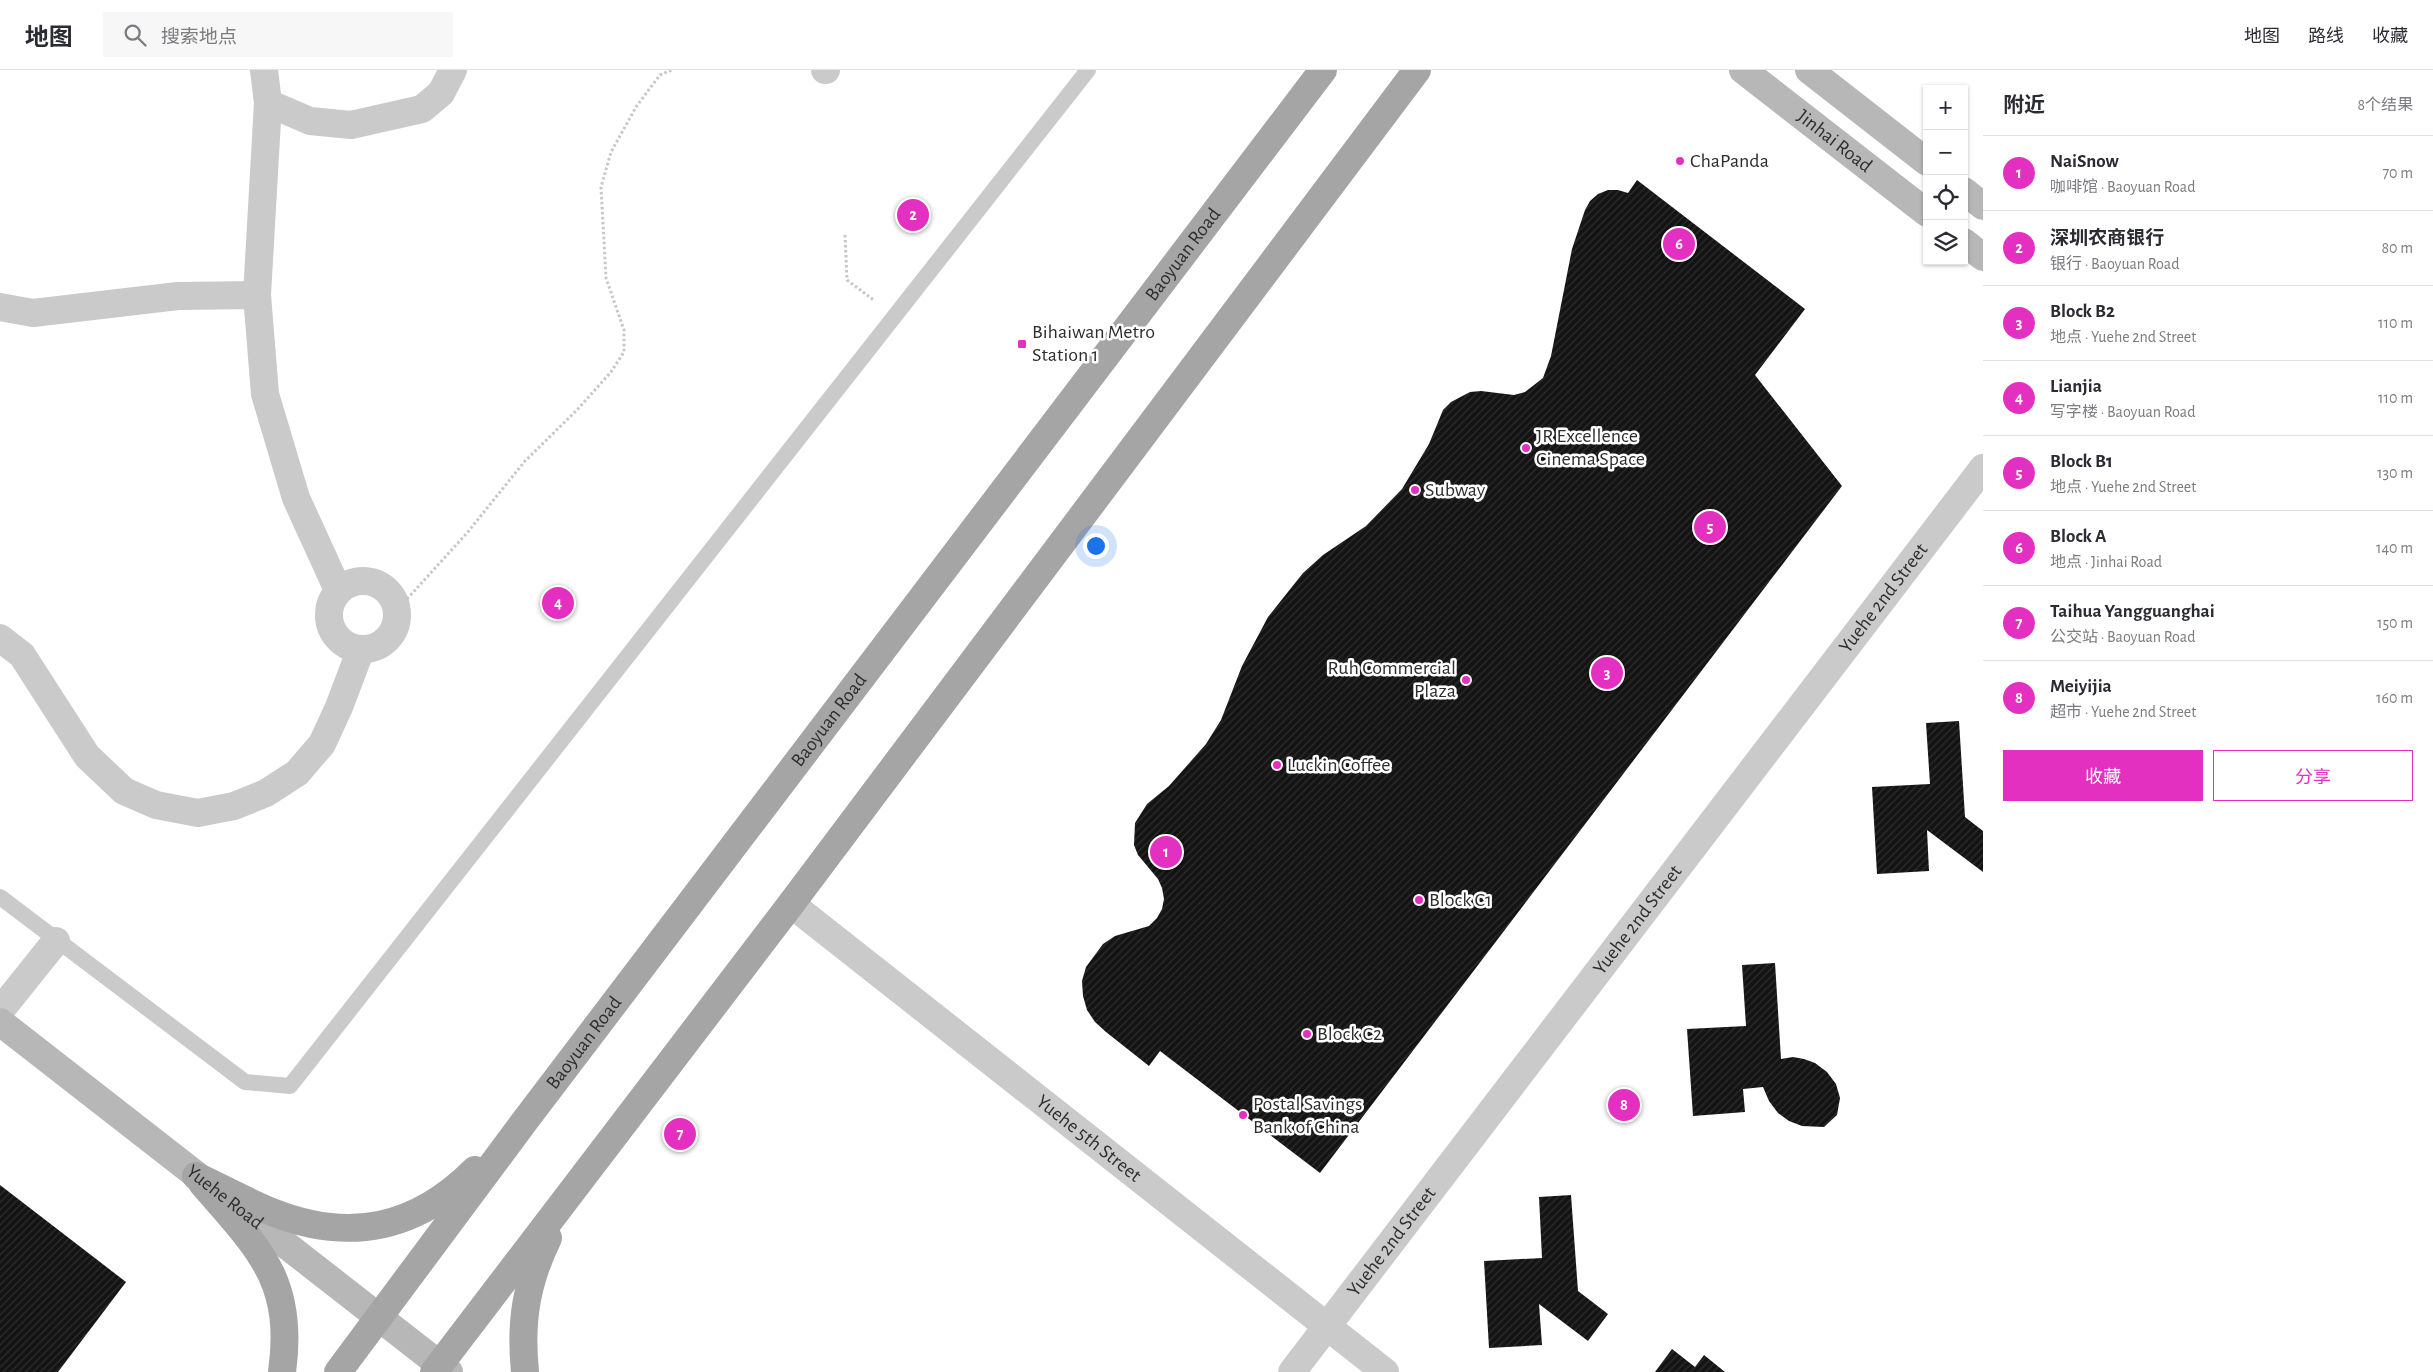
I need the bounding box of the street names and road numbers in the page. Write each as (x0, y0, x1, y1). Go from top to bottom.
street label: Jinhai Road (1793, 106, 1876, 176)
street label: Baoyuan Road (1141, 204, 1224, 305)
street label: Yuehe 2nd Street (1835, 539, 1932, 657)
street label: Baoyuan Road (788, 670, 871, 770)
street label: Yuehe 2nd Street (1590, 861, 1686, 978)
street label: Baoyuan Road (543, 993, 626, 1093)
street label: Yuehe 5th Street (1033, 1091, 1145, 1186)
street label: Yuehe Road (183, 1161, 267, 1233)
street label: Yuehe 2nd Street (1344, 1183, 1440, 1300)

